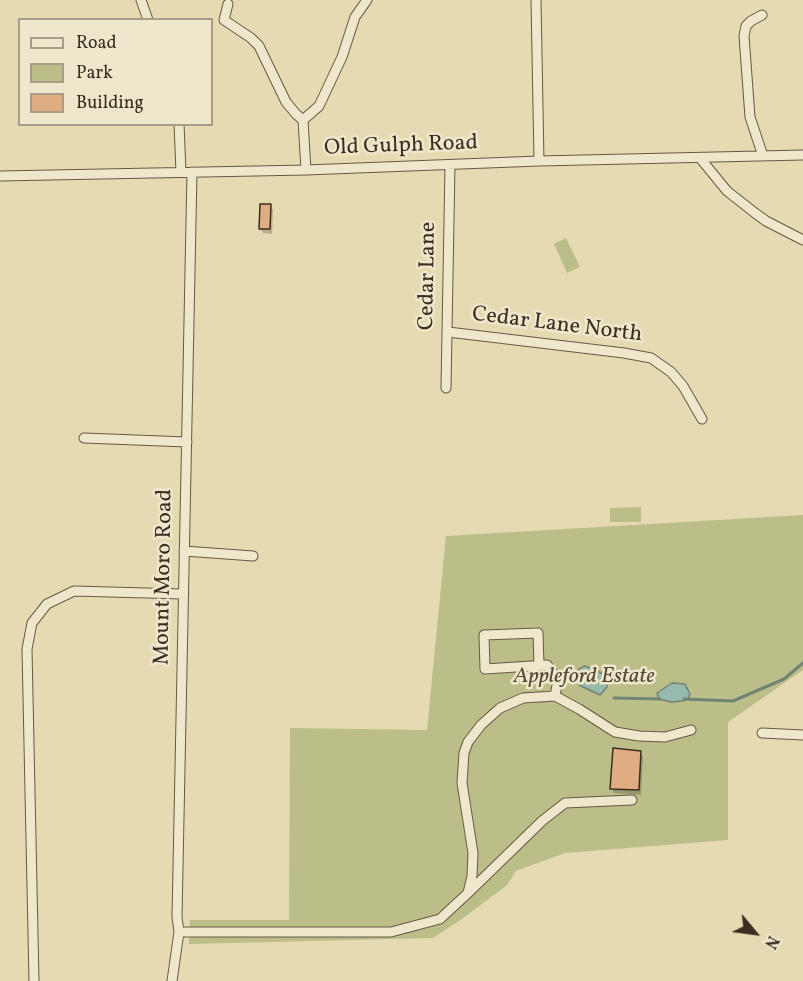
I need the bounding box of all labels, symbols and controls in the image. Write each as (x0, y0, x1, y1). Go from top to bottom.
legend (18, 18, 213, 126)
text: Road (76, 31, 117, 56)
text: Park (76, 61, 113, 86)
text: Building (76, 91, 144, 116)
street label: Old Gulph Road (324, 131, 478, 163)
street label: Cedar Lane (415, 221, 443, 331)
street label: Cedar Lane North (470, 302, 644, 350)
street label: Mount Moro Road (150, 489, 180, 665)
park label: Appleford Estate (514, 665, 654, 691)
north arrow (725, 903, 785, 963)
text: N (758, 931, 783, 952)

